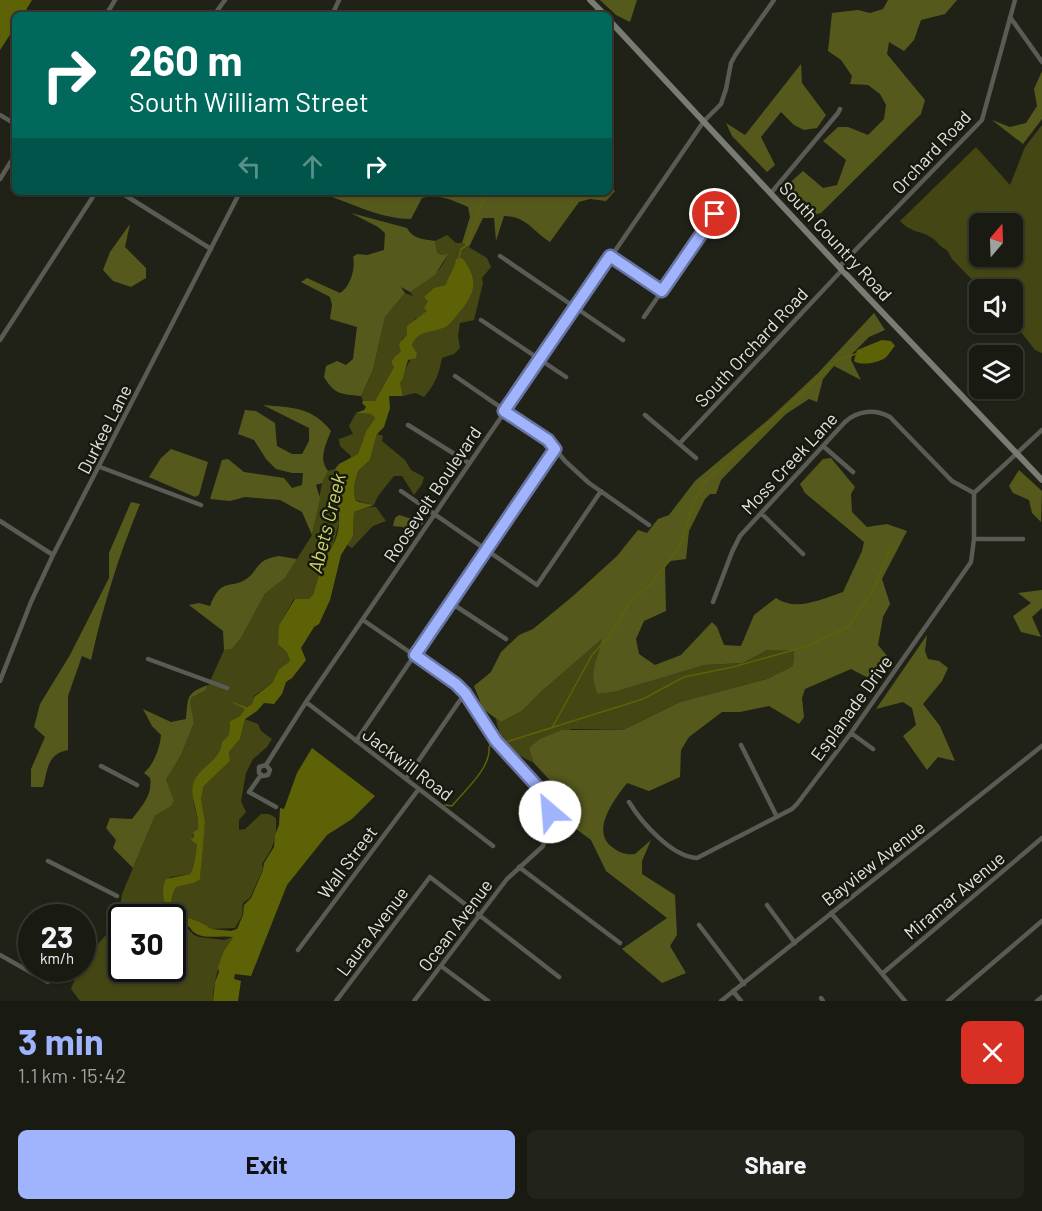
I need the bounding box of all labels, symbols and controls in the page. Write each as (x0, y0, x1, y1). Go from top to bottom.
text: 260 m (129, 34, 242, 84)
icon: right (30, 36, 108, 114)
text: South William Street (129, 85, 369, 117)
street label: Orchard Road (887, 106, 975, 198)
icon: left (233, 150, 266, 183)
icon: ahead (296, 150, 329, 183)
icon: right (359, 150, 392, 183)
street label: South Country Road (775, 177, 897, 305)
pin (689, 188, 740, 239)
icon: arrive (698, 197, 731, 230)
north arrow (969, 213, 1023, 267)
map controls (969, 213, 1023, 399)
button: sound (969, 279, 1023, 333)
street label: South Orchard Road (690, 283, 812, 411)
button: layers (969, 345, 1023, 399)
street label: Durkee Lane (72, 381, 136, 477)
street label: Moss Creek Lane (736, 408, 842, 518)
street label: Roosevelt Boulevard (378, 422, 486, 566)
water label: Abets Creek (302, 470, 350, 575)
street label: Esplanade Drive (805, 651, 897, 765)
street label: Jackwill Road (359, 723, 457, 805)
position arrow (518, 780, 582, 844)
street label: Bayview Avenue (817, 816, 929, 910)
street label: Wall Street (313, 821, 381, 903)
street label: Miramar Avenue (899, 847, 1009, 943)
street label: Ocean Avenue (413, 875, 497, 975)
street label: Laura Avenue (331, 882, 413, 980)
speed limit sign: 30 (108, 904, 186, 982)
text: 23 (41, 918, 73, 954)
text: km/h (40, 949, 74, 967)
text: 3 min (18, 1019, 104, 1062)
button: close (961, 1021, 1024, 1084)
text: 1.1 km · 15:42 (18, 1063, 126, 1087)
button: Exit (18, 1130, 515, 1199)
button: Share (527, 1130, 1024, 1199)

